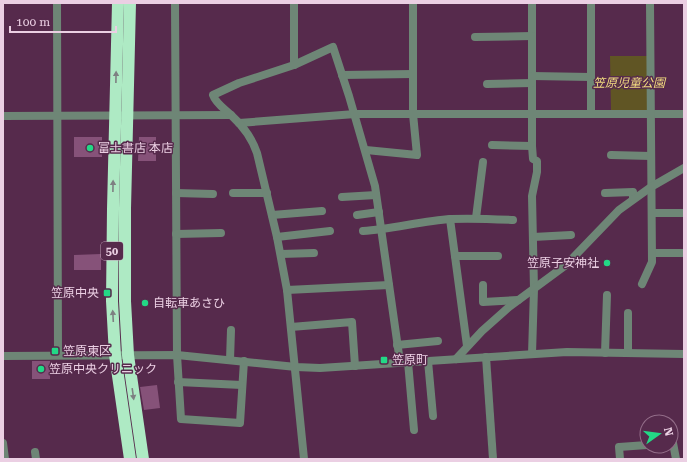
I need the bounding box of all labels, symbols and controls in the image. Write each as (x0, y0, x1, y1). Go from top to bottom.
scale bar (10, 8, 116, 34)
text: 100 m (16, 15, 50, 29)
one-way arrow (113, 70, 119, 83)
park label: 笠原児童公園 (593, 76, 667, 90)
place label: 富士書店 本店 (98, 141, 173, 155)
marker: 富士書店 本店 (85, 143, 95, 153)
one-way arrow (110, 179, 116, 192)
road number: 50 (101, 242, 123, 260)
place label: 笠原子安神社 (527, 256, 599, 270)
marker: 笠原子安神社 (602, 258, 612, 268)
place label: 笠原中央 (51, 286, 99, 300)
marker: 笠原中央 (102, 288, 112, 298)
place label: 自転車あさひ (153, 296, 225, 310)
marker: 自転車あさひ (140, 298, 150, 308)
one-way arrow (110, 310, 117, 322)
place label: 笠原東区 (63, 344, 111, 358)
marker: 笠原東区 (50, 346, 60, 356)
place label: 笠原町 (392, 353, 428, 367)
marker: 笠原町 (379, 355, 389, 365)
place label: 笠原中央クリニック (49, 362, 157, 376)
marker: 笠原中央クリニック (36, 364, 46, 374)
one-way arrow (130, 388, 136, 400)
north arrow (639, 414, 679, 454)
text: N (661, 426, 676, 438)

